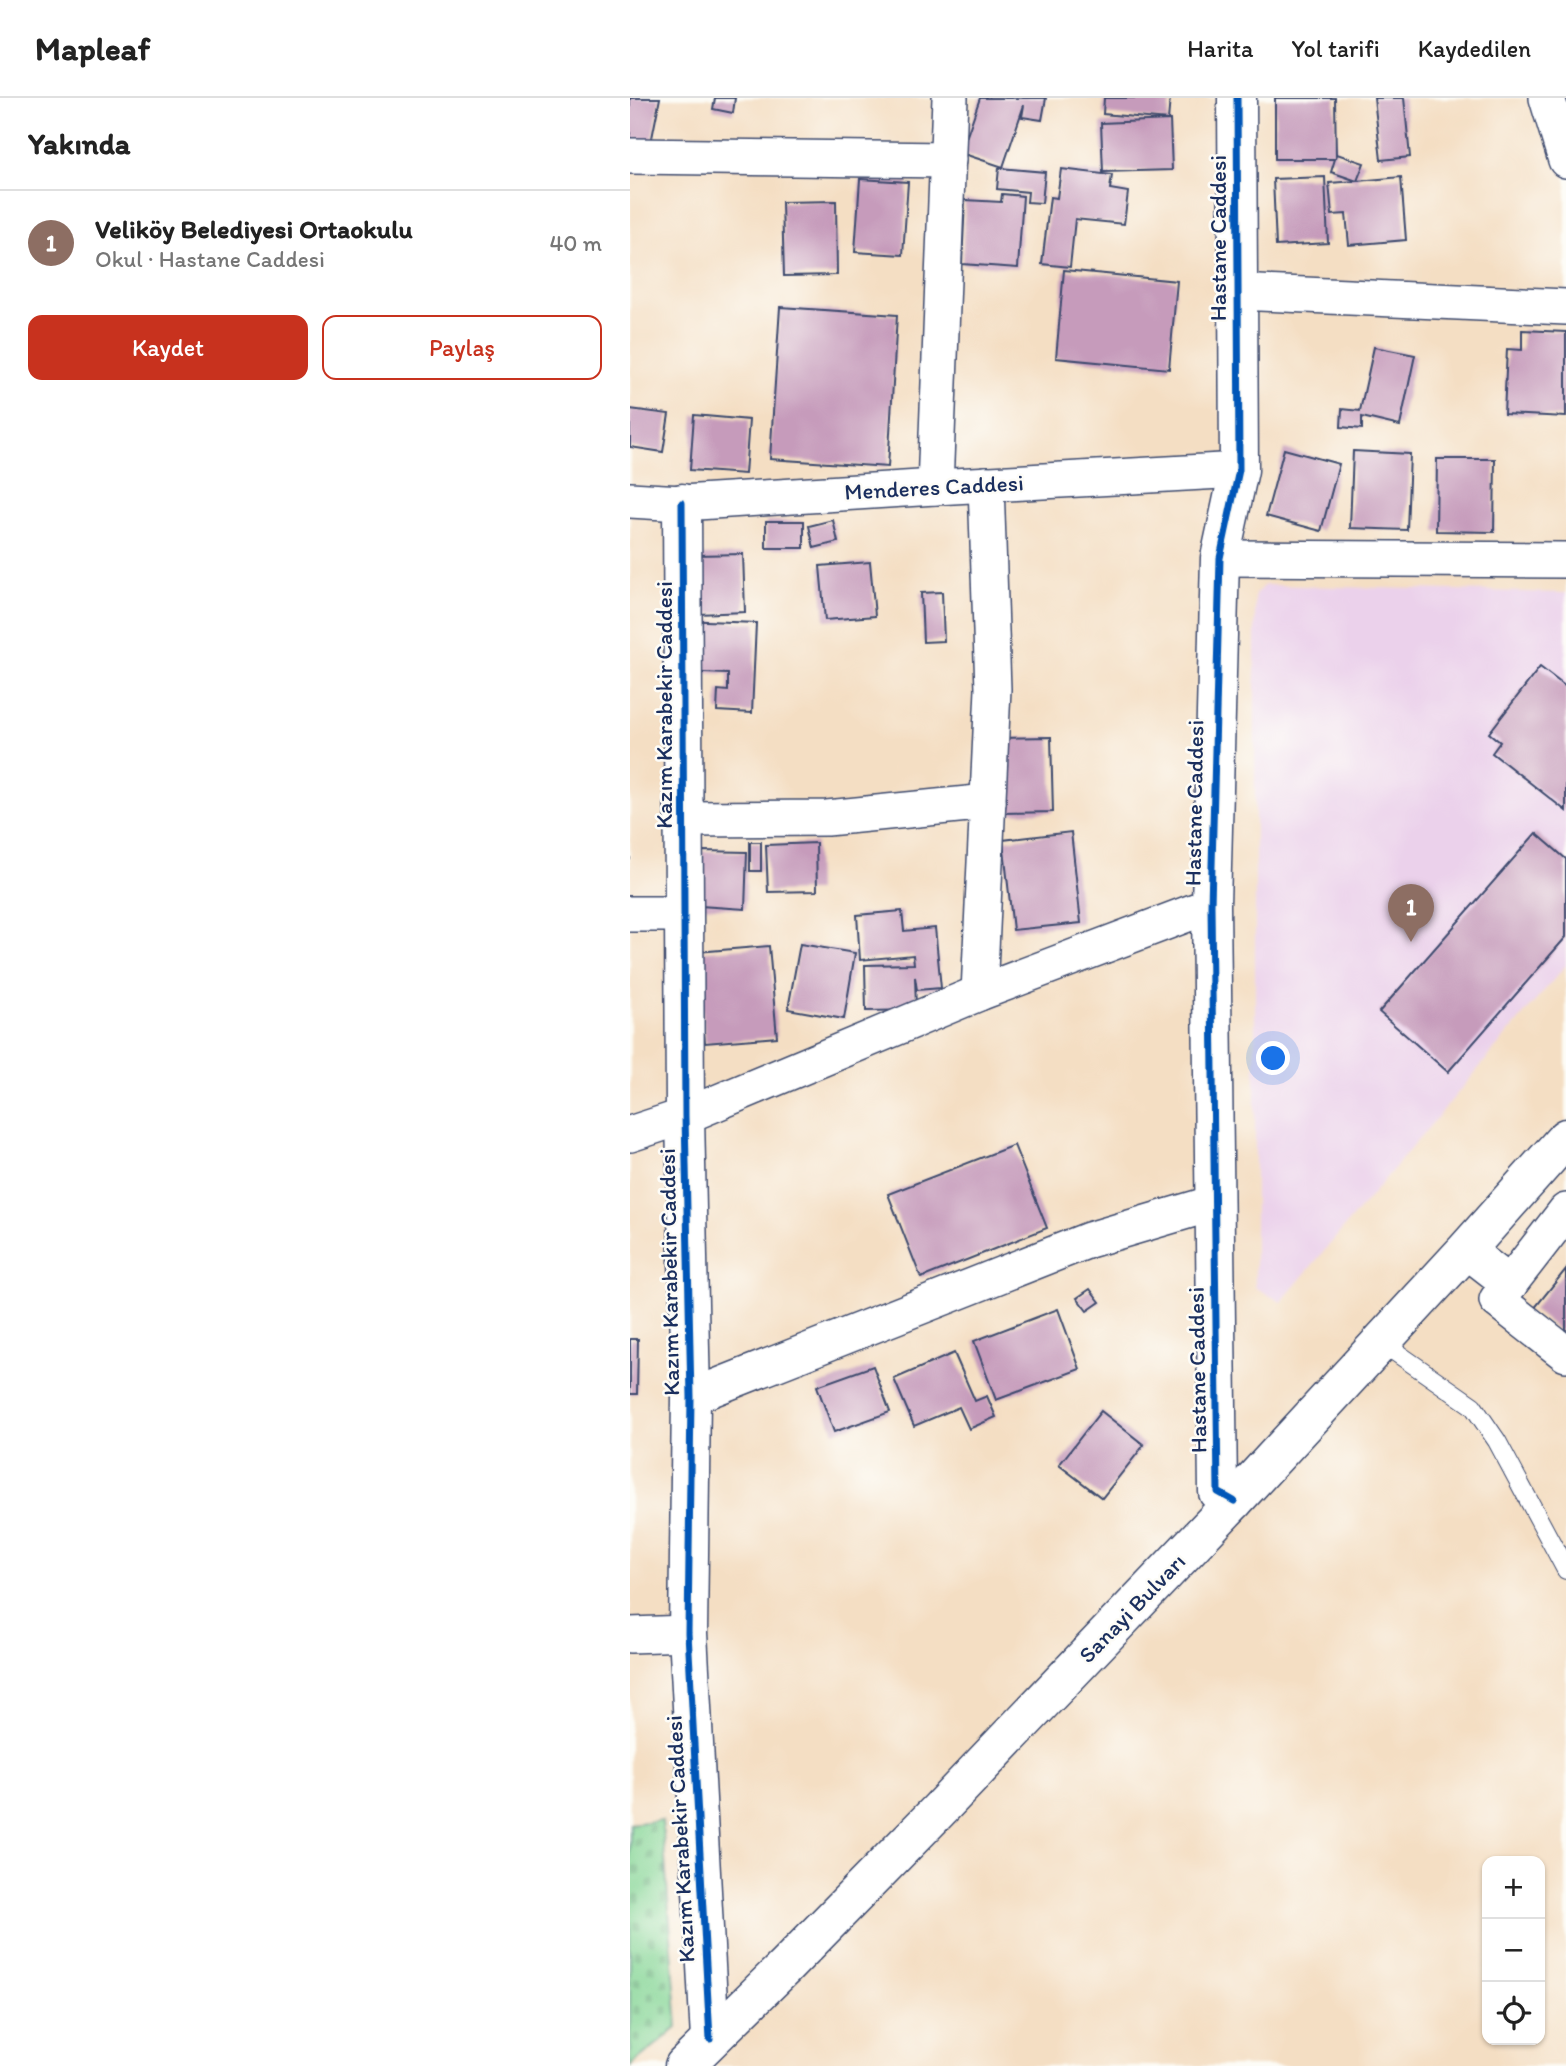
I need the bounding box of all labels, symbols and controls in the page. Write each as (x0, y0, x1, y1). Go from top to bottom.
text: Mapleaf (35, 29, 150, 68)
text: Harita (1187, 34, 1253, 63)
text: Yol tarifi (1291, 34, 1380, 63)
text: Kaydedilen (1418, 34, 1531, 63)
text: Yakında (28, 125, 130, 162)
street label: Hastane Caddesi (1204, 155, 1232, 321)
text: Veliköy Belediyesi Ortaokulu (95, 213, 413, 245)
text: 1 (46, 229, 56, 257)
text: 40 m (549, 229, 602, 257)
text: Okul · Hastane Caddesi (95, 245, 325, 273)
button: Kaydet (28, 315, 308, 380)
button: Paylaş (322, 315, 602, 380)
street label: Menderes Caddesi (844, 468, 1024, 506)
street label: Kazım Karabekir Caddesi (650, 581, 678, 829)
street label: Hastane Caddesi (1179, 720, 1209, 886)
pin: 1 (1388, 884, 1434, 942)
your location (1256, 1041, 1290, 1075)
street label: Kazım Karabekir Caddesi (653, 1148, 685, 1396)
street label: Hastane Caddesi (1182, 1287, 1212, 1453)
street label: Sanayi Bulvarı (1073, 1547, 1191, 1669)
street label: Kazım Karabekir Caddesi (660, 1715, 700, 1963)
map controls (1482, 1856, 1545, 2045)
button: + (1482, 1856, 1545, 1919)
button: − (1482, 1919, 1545, 1982)
button: locate (1482, 1982, 1545, 2045)

